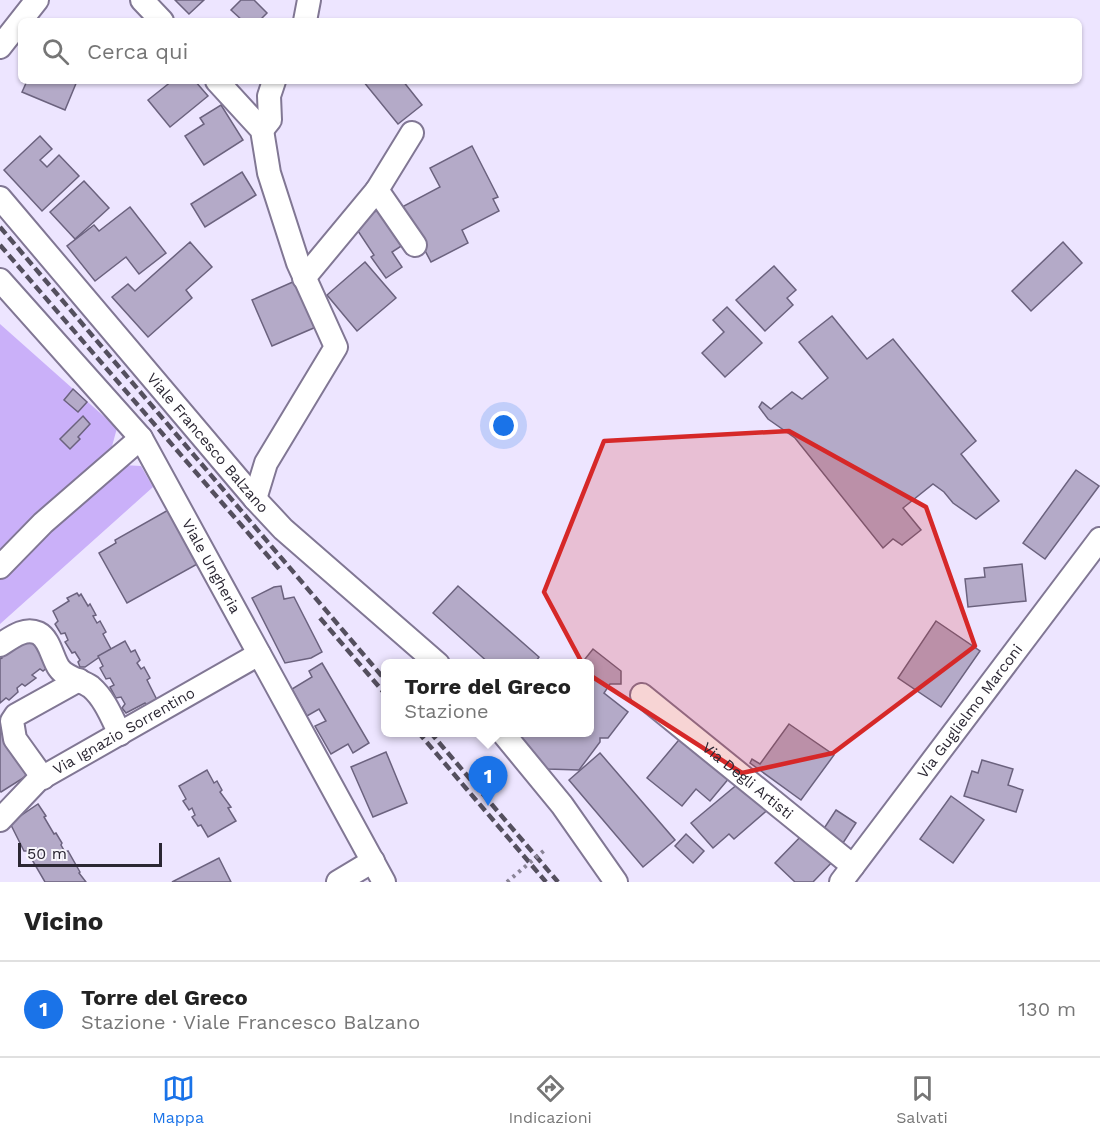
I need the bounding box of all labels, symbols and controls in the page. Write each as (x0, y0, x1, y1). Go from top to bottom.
search box (18, 18, 1082, 84)
icon: search (39, 35, 72, 68)
text: Cerca qui (87, 39, 188, 64)
street label: Viale Francesco Balzano (143, 369, 272, 517)
your location (489, 411, 518, 440)
street label: Viale Ungheria (178, 516, 245, 617)
street label: Via Guglielmo Marconi (914, 641, 1026, 782)
popup (381, 659, 594, 737)
text: Torre del Greco (404, 674, 571, 699)
street label: Via Ignazio Sorrentino (50, 684, 198, 779)
text: Stazione (404, 699, 489, 723)
street label: Via Degli Artisti (699, 738, 797, 823)
pin: 1 (468, 756, 508, 806)
scale bar (18, 840, 162, 868)
text: 50 m (27, 844, 67, 863)
text: Vicino (24, 906, 103, 936)
text: Torre del Greco (81, 985, 248, 1010)
text: 1 (39, 997, 48, 1021)
text: 130 m (1018, 997, 1076, 1021)
text: Stazione · Viale Francesco Balzano (81, 1010, 420, 1034)
tab: Mappa (152, 1072, 204, 1127)
tab: Indicazioni (508, 1072, 592, 1127)
tab: Salvati (896, 1072, 948, 1127)

